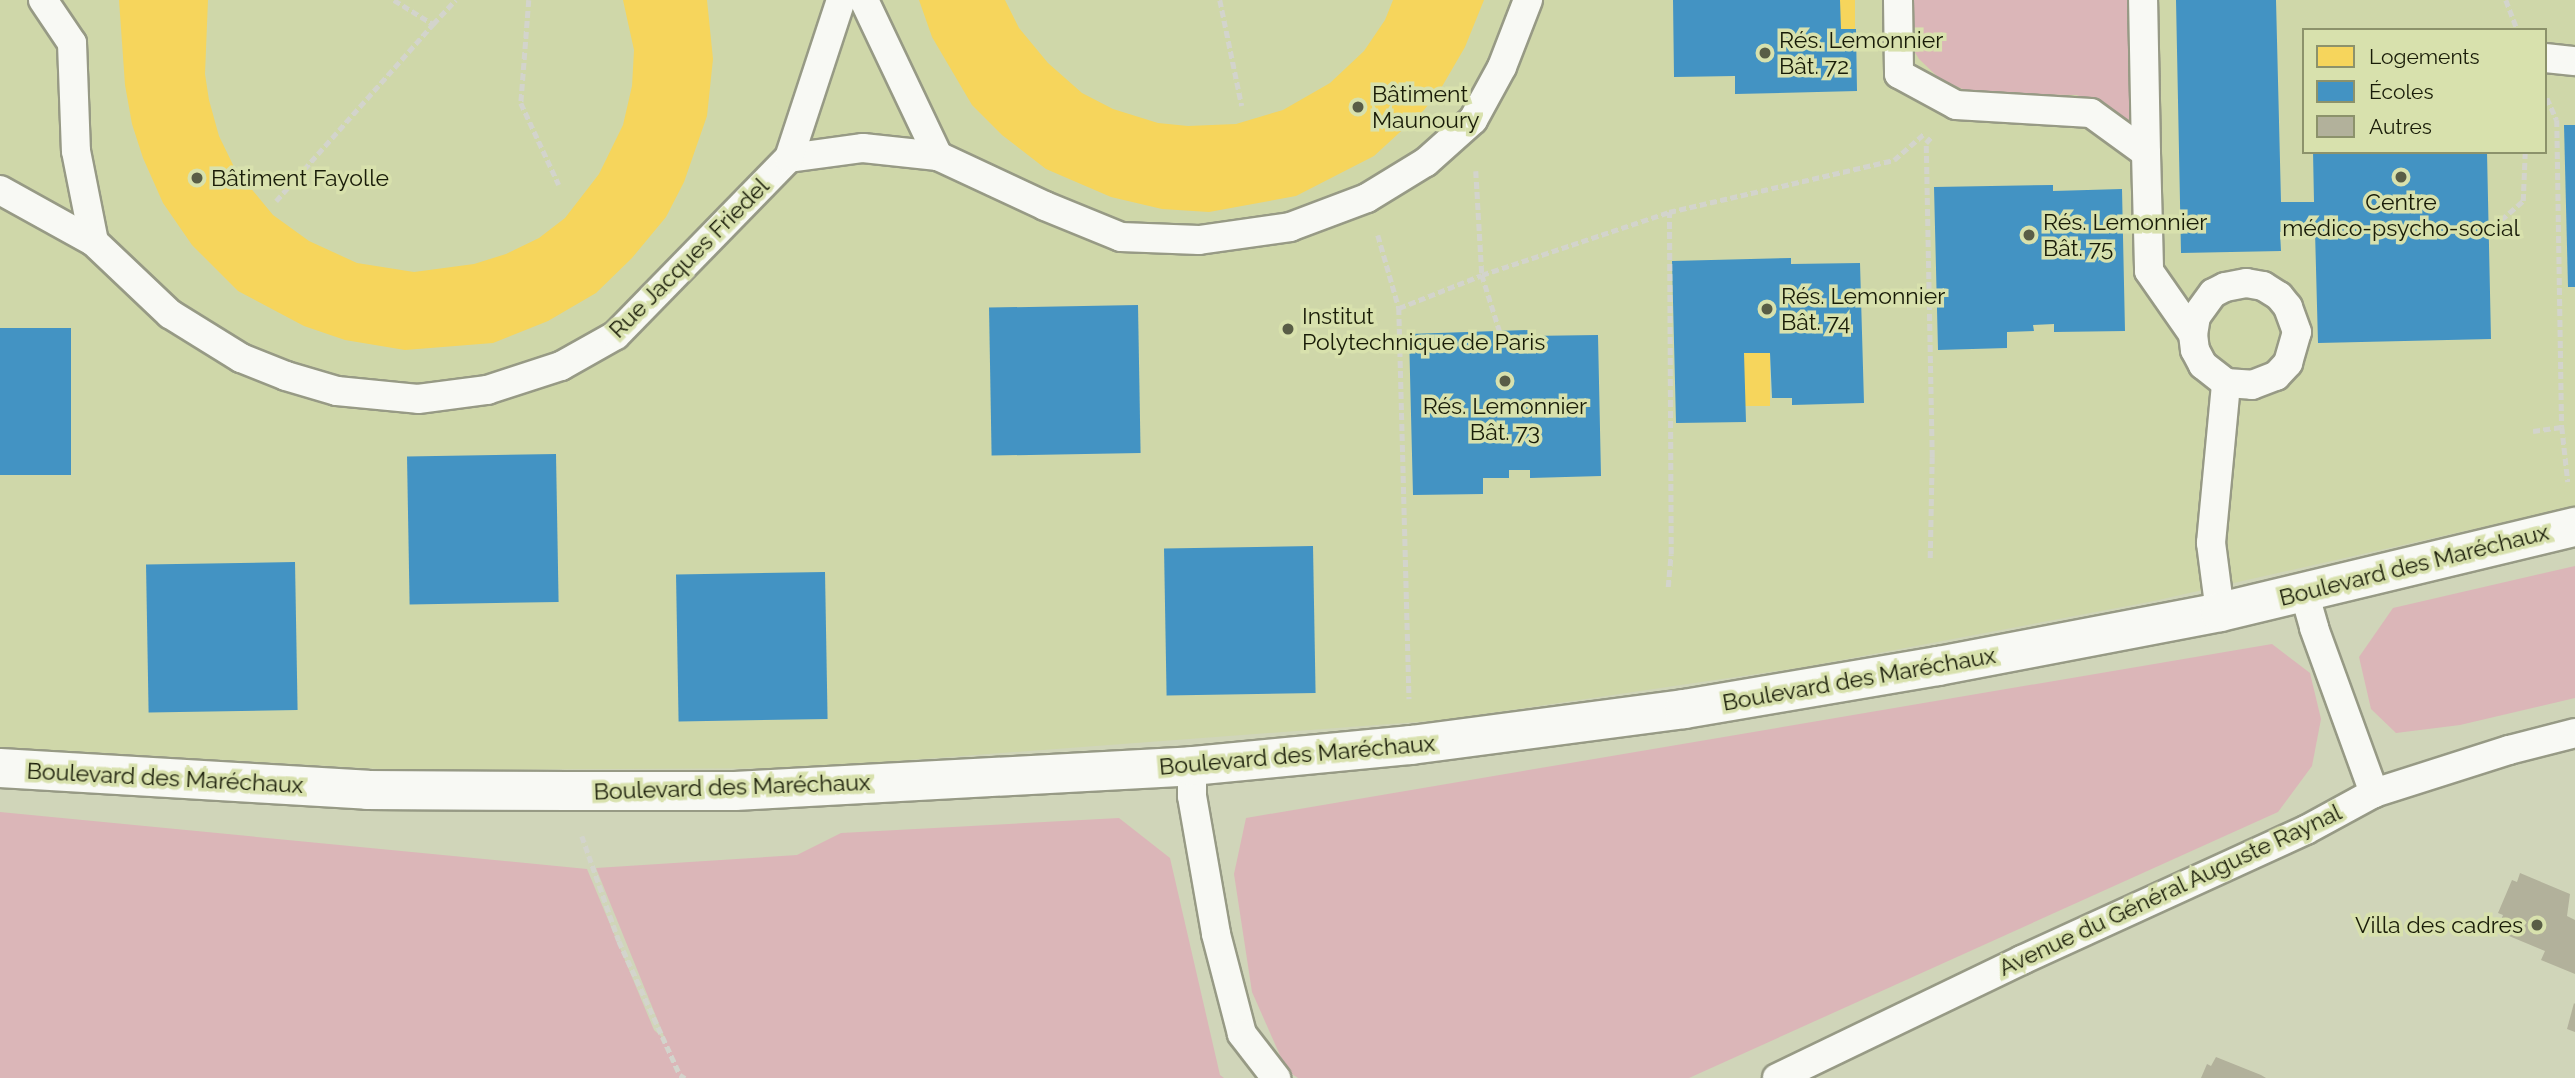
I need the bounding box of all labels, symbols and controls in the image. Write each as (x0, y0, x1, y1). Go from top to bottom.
place label: Rés. Lemonnier Bât. 72 (1779, 26, 1943, 80)
legend (2302, 28, 2547, 154)
text: Logements (2369, 44, 2480, 69)
marker: Rés. Lemonnier Bât. 72 (1757, 45, 1773, 61)
text: Écoles (2369, 79, 2434, 104)
place label: Bâtiment Maunoury (1372, 80, 1480, 134)
marker: Bâtiment Maunoury (1350, 99, 1366, 115)
text: Autres (2369, 114, 2432, 139)
place label: Bâtiment Fayolle (211, 164, 389, 192)
marker: Centre médico-psycho-social (2393, 169, 2409, 185)
marker: Bâtiment Fayolle (189, 170, 205, 186)
street label: Rue Jacques Friedel (603, 172, 775, 344)
place label: Centre médico-psycho-social (2282, 188, 2520, 242)
place label: Rés. Lemonnier Bât. 75 (2043, 208, 2207, 262)
marker: Rés. Lemonnier Bât. 75 (2021, 227, 2037, 243)
place label: Rés. Lemonnier Bât. 74 (1781, 282, 1945, 336)
marker: Rés. Lemonnier Bât. 74 (1759, 301, 1775, 317)
place label: Institut Polytechnique de Paris (1302, 302, 1545, 356)
marker: Institut Polytechnique de Paris (1280, 321, 1296, 337)
marker: Rés. Lemonnier Bât. 73 (1497, 373, 1513, 389)
place label: Rés. Lemonnier Bât. 73 (1423, 392, 1587, 446)
street label: Boulevard des Maréchaux (2276, 518, 2552, 612)
street label: Boulevard des Maréchaux (1720, 641, 1998, 717)
street label: Boulevard des Maréchaux (1158, 729, 1436, 781)
street label: Boulevard des Maréchaux (26, 757, 304, 799)
street label: Boulevard des Maréchaux (593, 768, 871, 806)
street label: Avenue du Général Auguste Raynal (1994, 798, 2346, 982)
place label: Villa des cadres (2355, 911, 2523, 939)
marker: Villa des cadres (2529, 917, 2545, 933)

